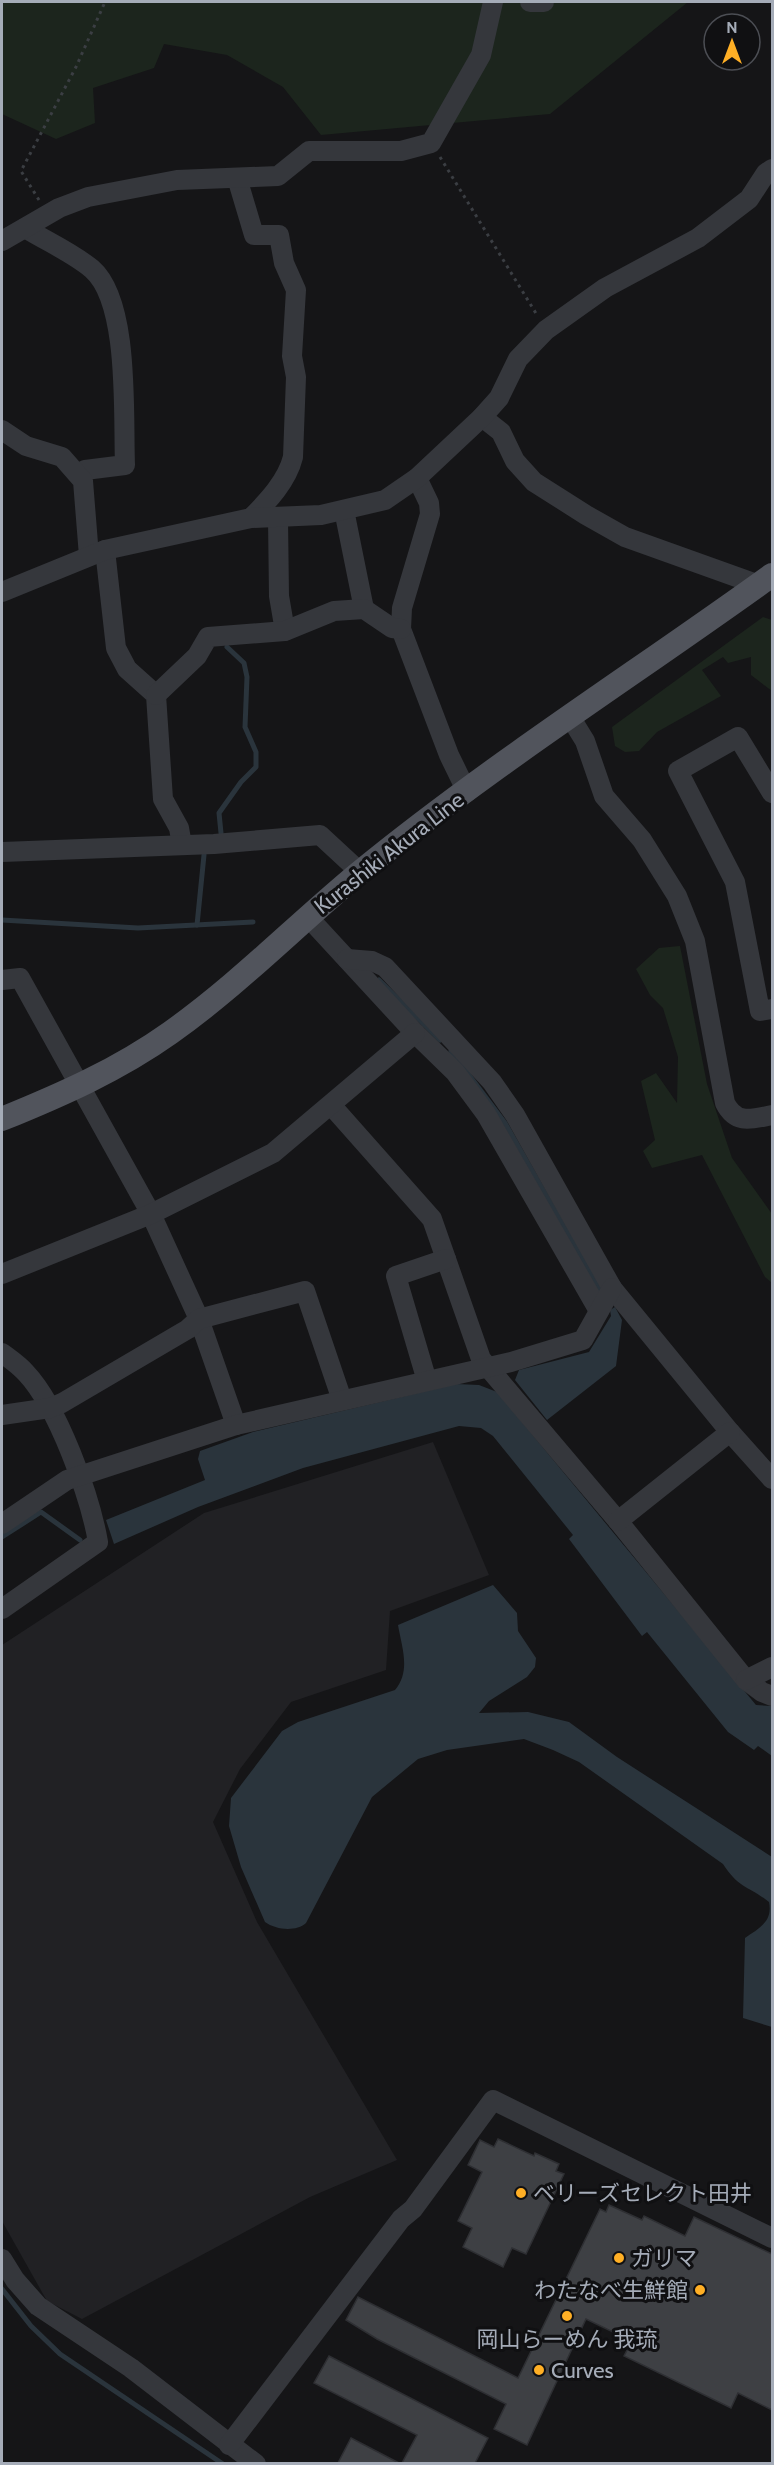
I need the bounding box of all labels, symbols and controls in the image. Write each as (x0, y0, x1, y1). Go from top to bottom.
north arrow (702, 12, 762, 72)
text: N (726, 18, 738, 37)
street label: Kurashiki Akura Line (309, 786, 469, 920)
place label: ベリーズセレクト田井 (533, 2180, 752, 2207)
marker: ベリーズセレクト田井 (514, 2186, 528, 2200)
place label: ガリマ (631, 2245, 697, 2272)
marker: ガリマ (612, 2251, 626, 2265)
place label: わたなべ生鮮館 (534, 2277, 688, 2304)
marker: わたなべ生鮮館 (693, 2283, 707, 2297)
marker: 岡山らーめん 我琉 (560, 2309, 574, 2323)
place label: 岡山らーめん 我琉 (477, 2326, 657, 2353)
place label: Curves (551, 2357, 614, 2384)
marker: Curves (532, 2363, 546, 2377)

